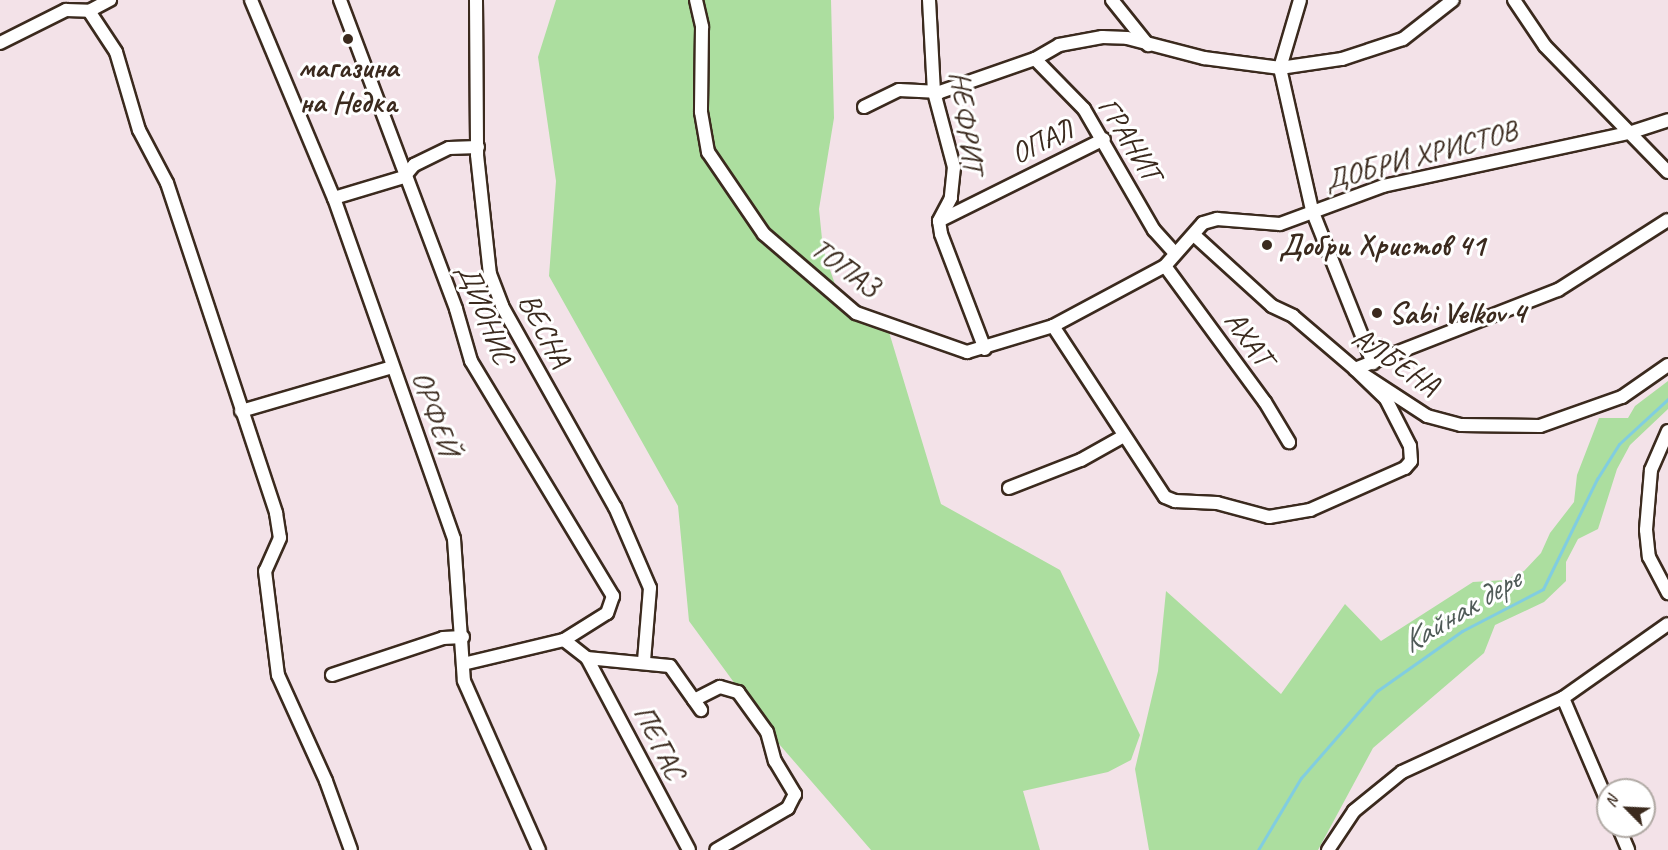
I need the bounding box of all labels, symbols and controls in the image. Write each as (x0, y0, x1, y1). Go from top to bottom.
marker: магазина на Недка (341, 32, 355, 46)
place label: магазина на Недка (298, 49, 398, 119)
street label: НЕФРИТ (942, 69, 992, 175)
street label: ГРАНИТ (1090, 90, 1170, 188)
street label: ОПАЛ (1005, 111, 1079, 171)
street label: ДОБРИ ХРИСТОВ (1320, 112, 1520, 198)
place label: Добри Христов 41 (1279, 227, 1482, 263)
street label: ТОПАЗ (804, 230, 888, 304)
marker: Добри Христов 41 (1260, 238, 1274, 252)
street label: ДИОНИС (450, 259, 522, 369)
street label: ВЕСНА (511, 287, 579, 373)
place label: Sabi Velkov 4 (1389, 295, 1526, 331)
street label: АХАТ (1217, 303, 1281, 373)
marker: Sabi Velkov 4 (1370, 306, 1384, 320)
street label: АЛБЕНА (1346, 319, 1446, 403)
street label: ОРФЕЙ (404, 366, 468, 460)
water label: Кайнак дере (1394, 560, 1528, 662)
street label: ПЕГАС (626, 699, 694, 785)
north arrow (1596, 778, 1656, 838)
text: N (1600, 793, 1623, 810)

